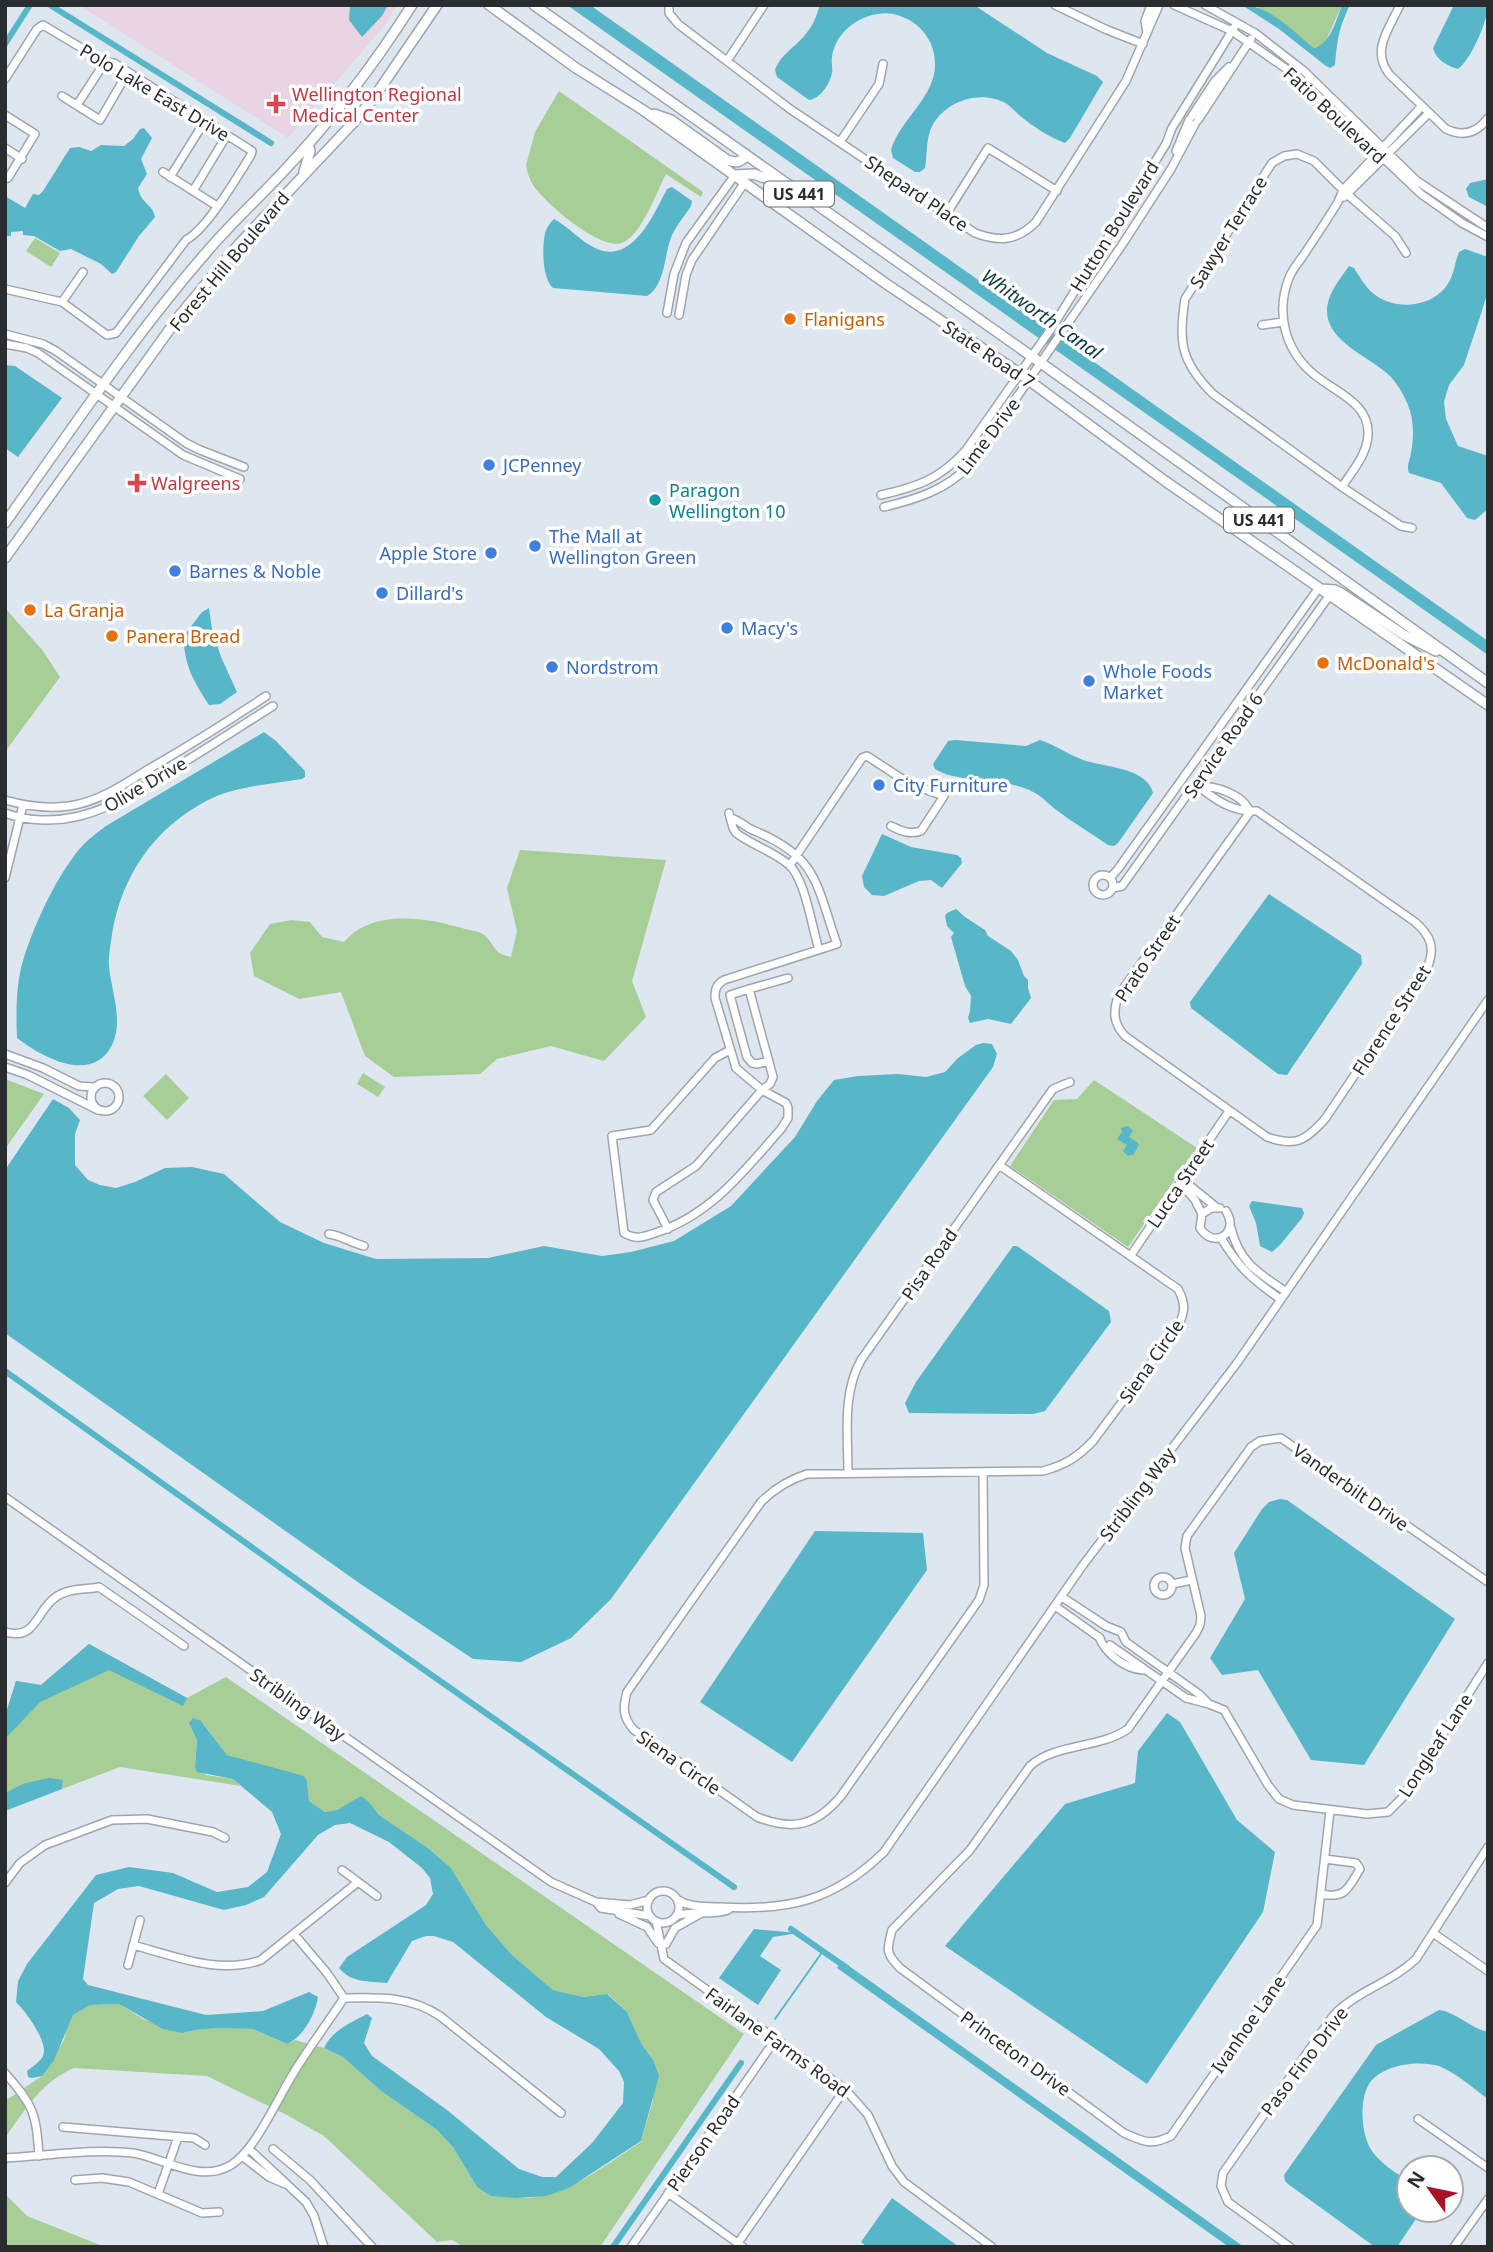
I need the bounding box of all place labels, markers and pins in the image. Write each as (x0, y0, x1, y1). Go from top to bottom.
place label: Wellington Regional Medical Center (292, 82, 462, 127)
marker: Wellington Regional Medical Center (266, 94, 286, 114)
place label: Flanigans (804, 307, 885, 331)
marker: Flanigans (782, 311, 798, 327)
place label: JCPenney (501, 453, 582, 477)
marker: JCPenney (481, 457, 497, 473)
place label: Walgreens (151, 471, 240, 495)
marker: Walgreens (129, 475, 145, 491)
place label: Paragon Wellington 10 (669, 478, 785, 523)
marker: Paragon Wellington 10 (647, 492, 663, 508)
place label: The Mall at Wellington Green (549, 524, 696, 569)
marker: The Mall at Wellington Green (527, 538, 543, 554)
place label: Apple Store (379, 541, 477, 565)
marker: Apple Store (483, 545, 499, 561)
place label: Barnes & Noble (189, 559, 321, 583)
marker: Barnes & Noble (167, 563, 183, 579)
place label: Dillard's (396, 581, 463, 605)
marker: Dillard's (374, 585, 390, 601)
place label: La Granja (44, 598, 124, 622)
marker: La Granja (22, 602, 38, 618)
place label: Macy's (741, 616, 798, 640)
marker: Macy's (719, 620, 735, 636)
place label: Panera Bread (126, 624, 240, 648)
marker: Panera Bread (104, 628, 120, 644)
place label: McDonald's (1337, 651, 1435, 675)
place label: Nordstrom (566, 655, 659, 679)
marker: McDonald's (1315, 655, 1331, 671)
marker: Nordstrom (544, 659, 560, 675)
place label: Whole Foods Market (1103, 659, 1212, 704)
marker: Whole Foods Market (1081, 673, 1097, 689)
place label: City Furniture (893, 773, 1008, 797)
marker: City Furniture (871, 777, 887, 793)

